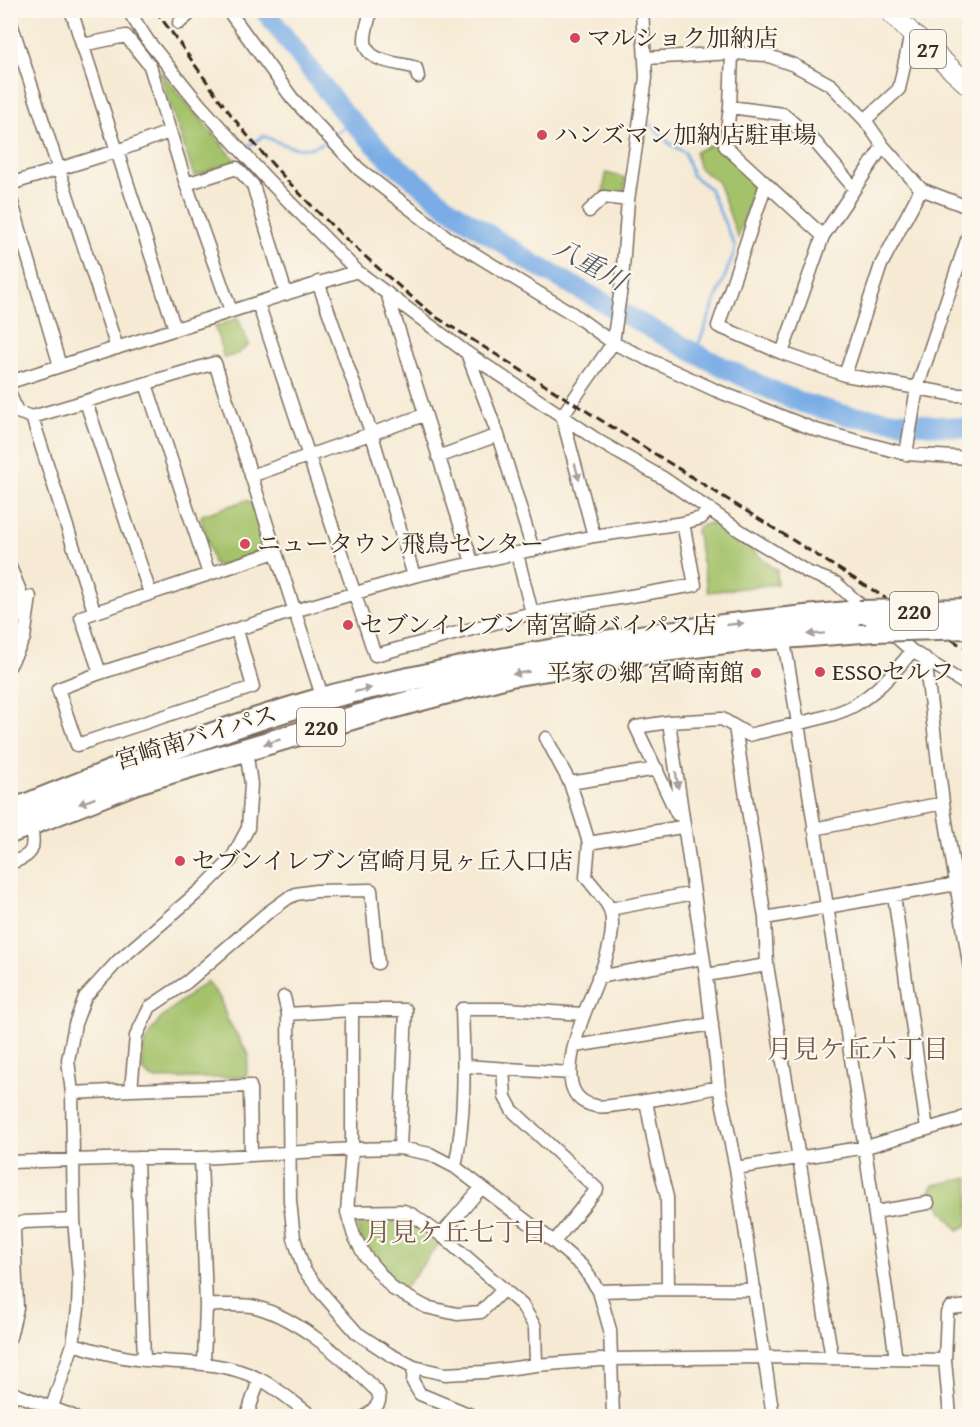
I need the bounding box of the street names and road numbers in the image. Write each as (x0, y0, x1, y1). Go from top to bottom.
road number: 27 (910, 30, 946, 68)
road number: 220 (890, 592, 938, 630)
street label: 宮崎南バイパス (111, 695, 281, 778)
road number: 220 (297, 708, 345, 746)

